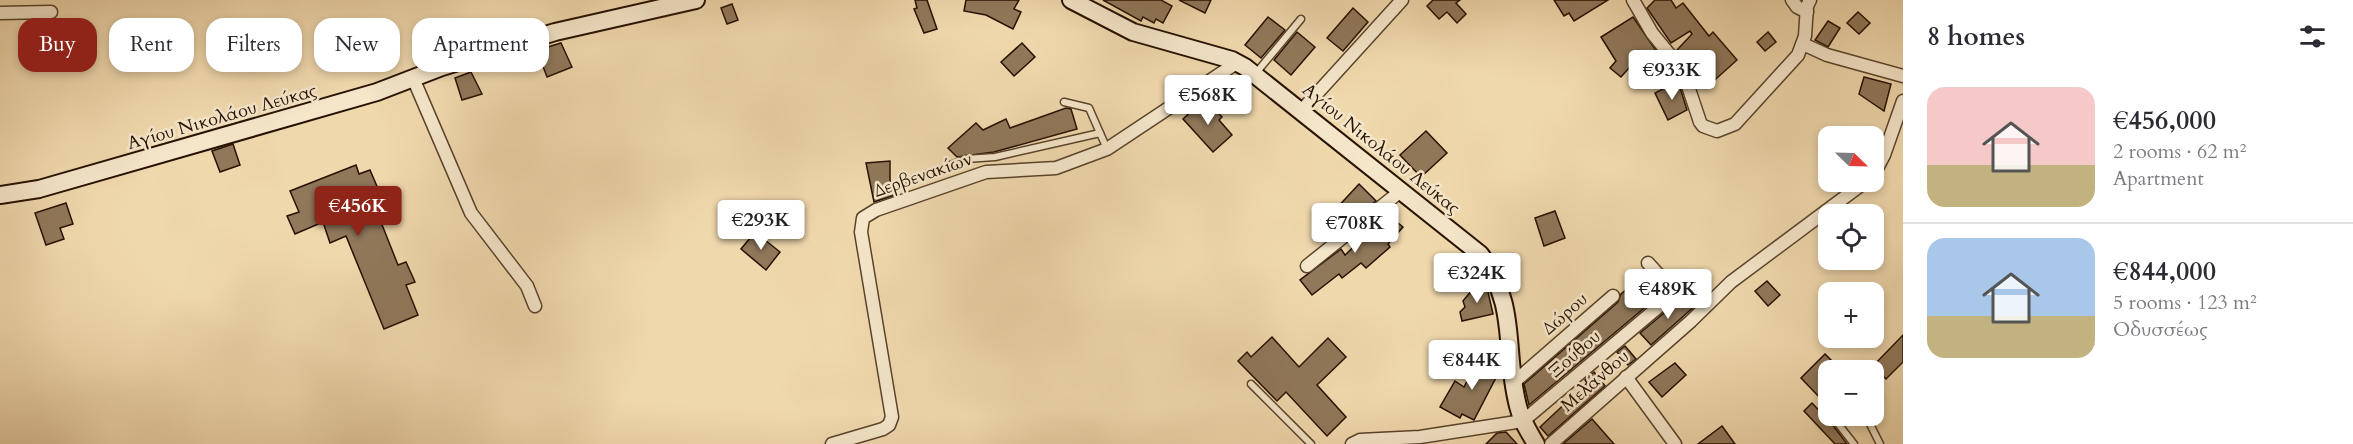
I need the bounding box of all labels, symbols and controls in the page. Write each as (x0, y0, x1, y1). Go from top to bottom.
chip: Buy (18, 18, 97, 72)
chip: Rent (109, 18, 194, 72)
chip: Filters (206, 18, 302, 72)
chip: New (314, 18, 400, 72)
chip: Apartment (412, 18, 549, 72)
text: 8 homes (1927, 19, 2025, 54)
icon: filters (2296, 20, 2329, 53)
pin: €933K (1630, 50, 1714, 101)
text: €933K (1643, 56, 1701, 83)
pin: €568K (1166, 75, 1250, 126)
street label: Αγίου Νικολάου Λεύκας (124, 78, 320, 156)
street label: Αγίου Νικολάου Λεύκας (1297, 78, 1465, 221)
text: €568K (1179, 81, 1237, 108)
text: €456,000 (2113, 103, 2216, 138)
icon: home (1975, 111, 2047, 183)
north arrow (1818, 126, 1884, 192)
map controls (1818, 126, 1884, 426)
text: 2 rooms · 62 m² (2113, 138, 2246, 165)
street label: Δερβενακίων (870, 146, 976, 204)
text: Apartment (2113, 165, 2204, 192)
pin: €456K (316, 186, 400, 237)
text: €456K (329, 192, 387, 219)
pin: €293K (719, 200, 803, 251)
pin: €708K (1313, 203, 1397, 254)
button: locate (1818, 204, 1884, 270)
text: €293K (732, 206, 790, 233)
text: €708K (1326, 209, 1384, 236)
pin: €324K (1435, 253, 1519, 304)
text: €844,000 (2113, 254, 2216, 289)
text: €324K (1448, 259, 1506, 286)
icon: home (1975, 262, 2047, 334)
pin: €489K (1626, 269, 1710, 320)
text: €489K (1639, 275, 1697, 302)
button: + (1818, 282, 1884, 348)
street label: Δώρου (1537, 287, 1593, 341)
text: 5 rooms · 123 m² (2113, 289, 2257, 316)
text: Οδυσσέως (2113, 316, 2208, 343)
street label: Ξούθου (1544, 324, 1606, 384)
pin: €844K (1430, 340, 1514, 391)
street label: Μελάνθου (1555, 344, 1635, 418)
text: €844K (1443, 346, 1501, 373)
button: − (1818, 360, 1884, 426)

